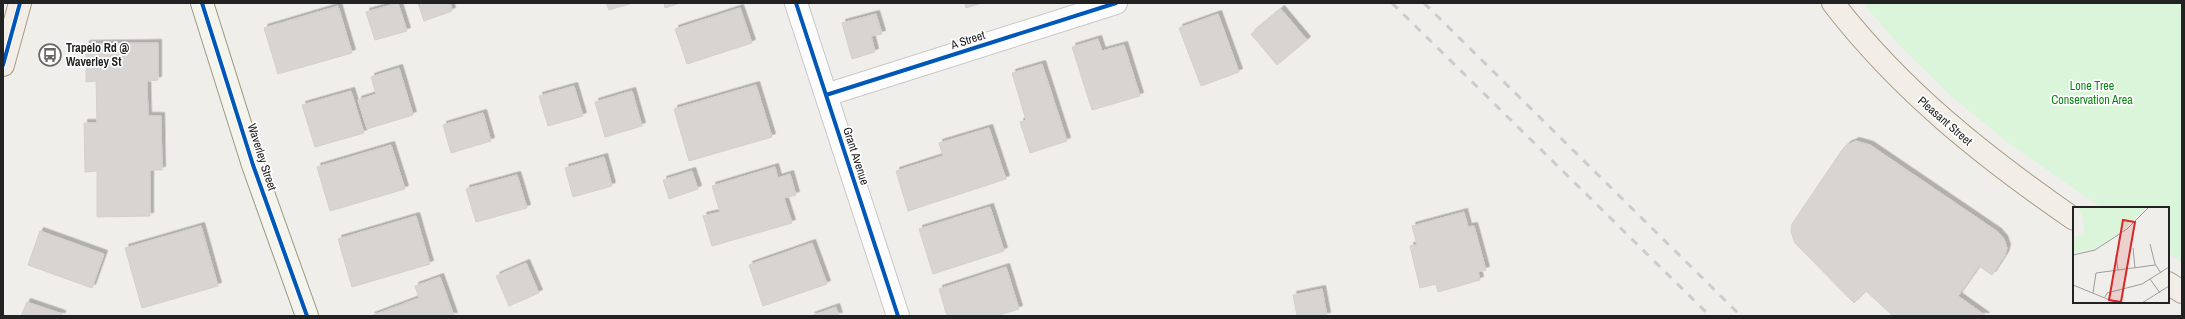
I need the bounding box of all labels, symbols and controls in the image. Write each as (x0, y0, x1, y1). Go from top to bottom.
street label: A Street (948, 27, 987, 53)
place label: Trapelo Rd @ Waverley St (66, 40, 130, 70)
bus stop icon: Trapelo Rd @ Waverley St (37, 42, 63, 68)
park label: Lone Tree Conservation Area (2051, 78, 2133, 108)
street label: Pleasant Street (1914, 93, 1976, 149)
street label: Waverley Street (244, 121, 280, 193)
street label: Grant Avenue (839, 125, 873, 187)
inset map (2073, 207, 2169, 303)

